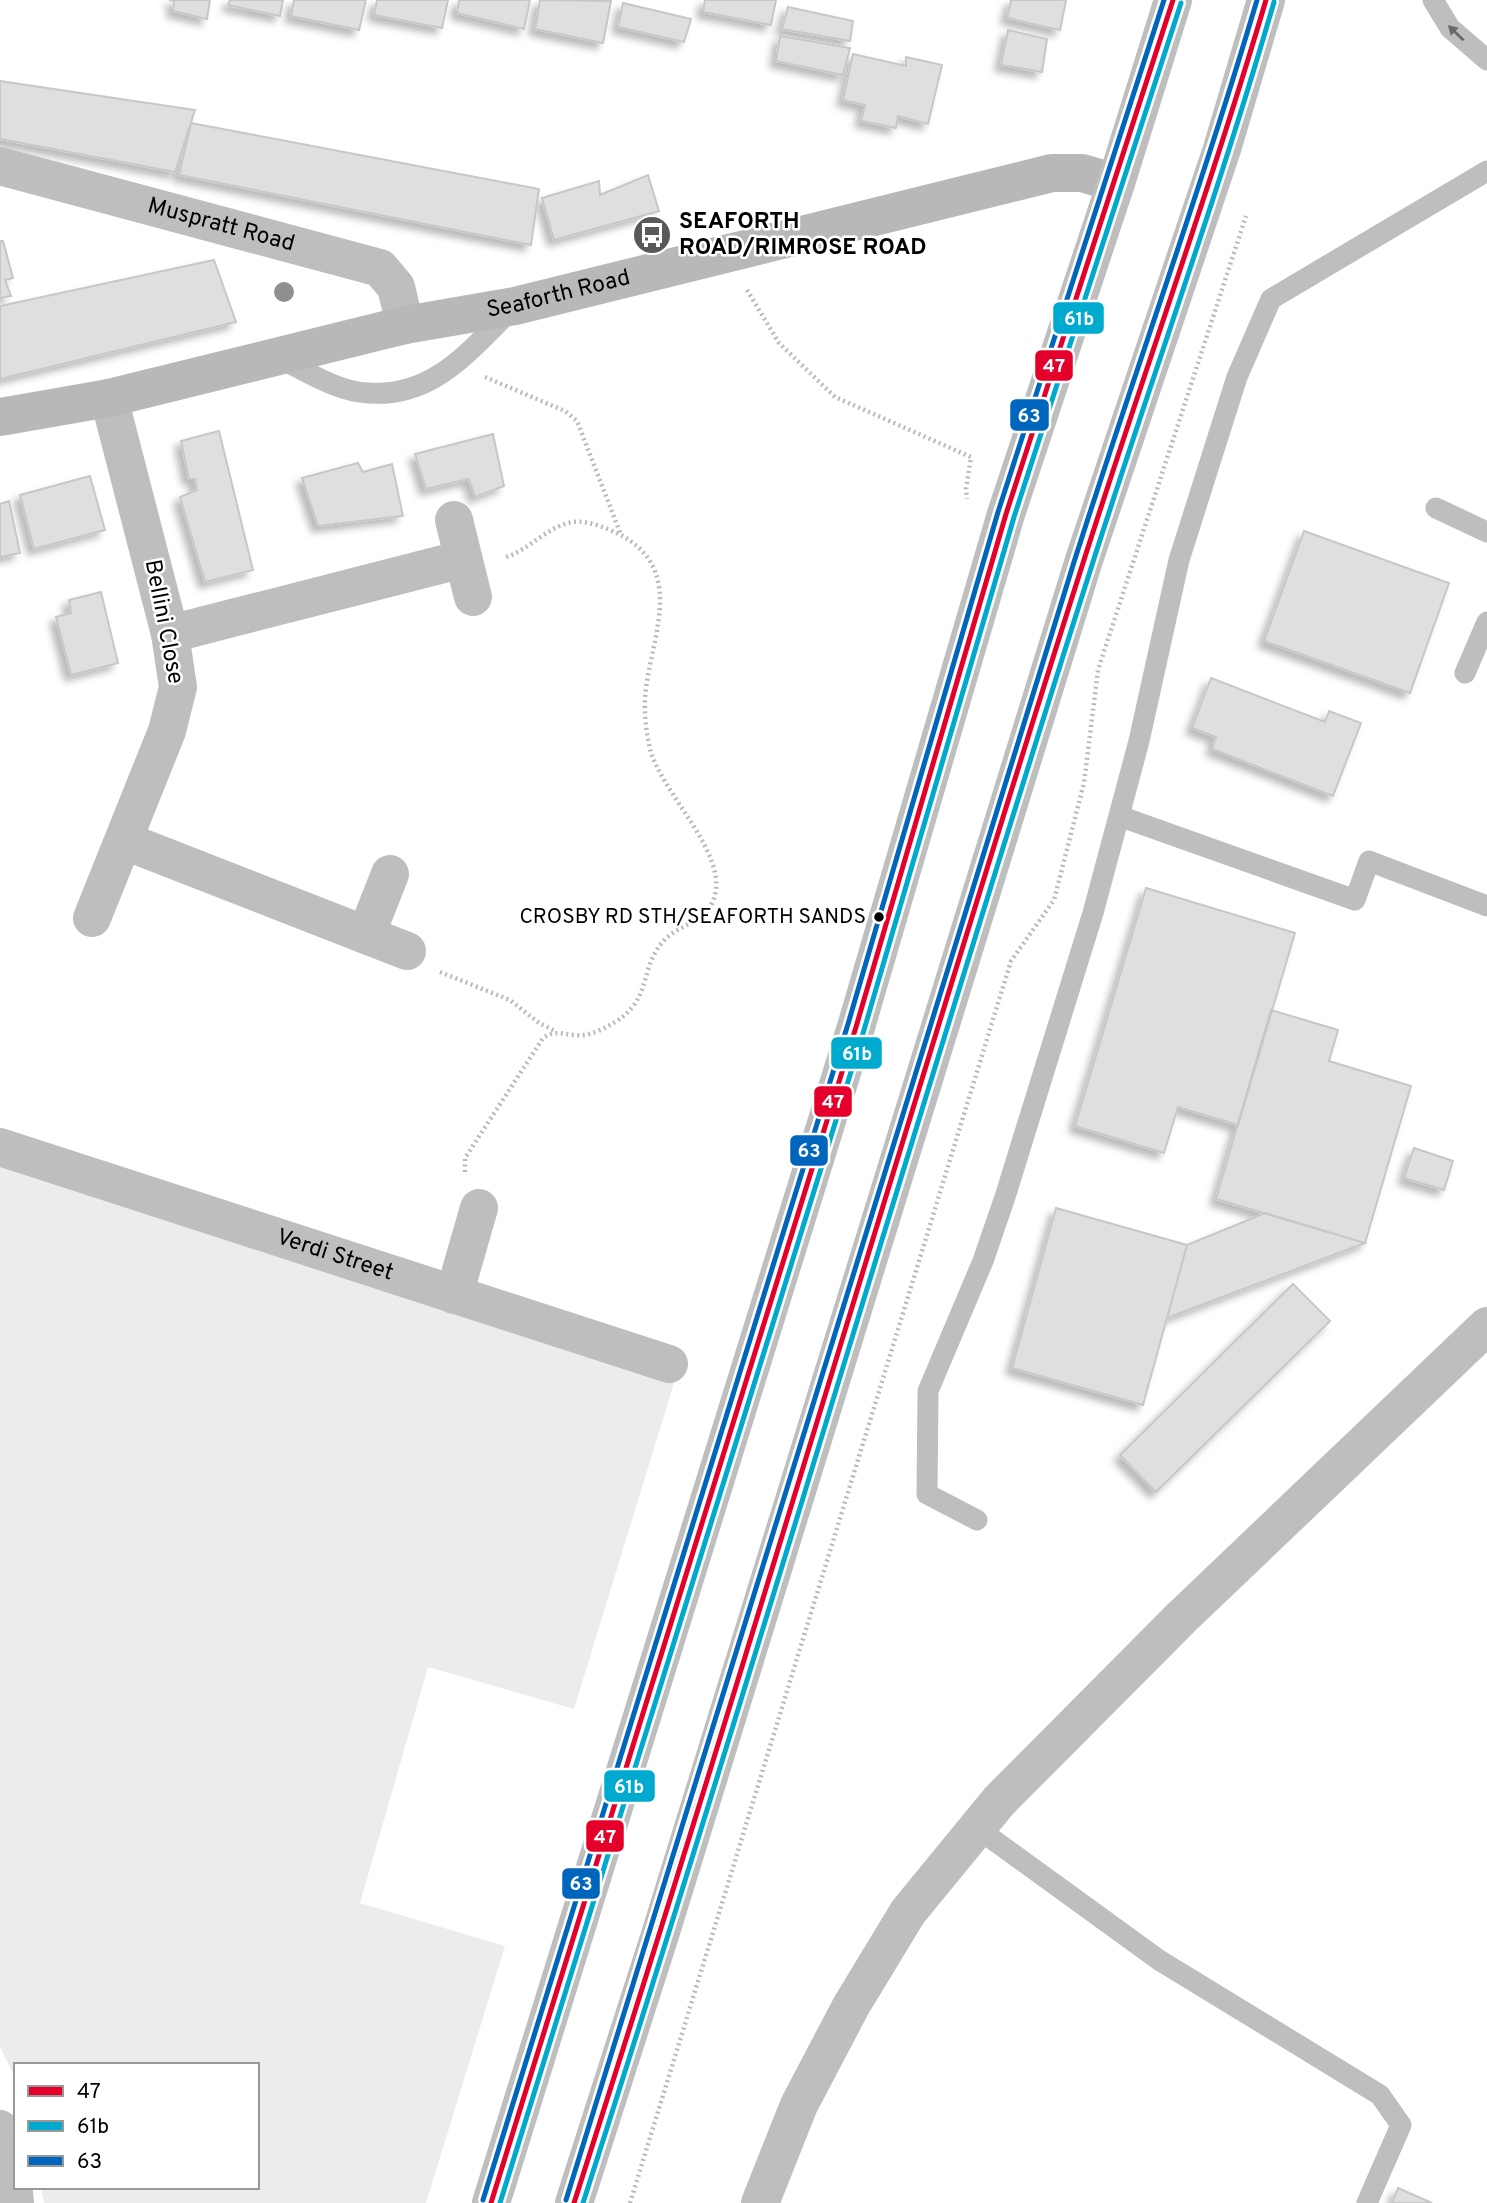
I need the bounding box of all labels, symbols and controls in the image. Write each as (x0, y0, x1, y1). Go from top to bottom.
one-way arrow (1448, 25, 1465, 42)
street label: Muspratt Road (144, 192, 298, 259)
place label: SEAFORTH ROAD/RIMROSE ROAD (679, 208, 927, 263)
bus stop icon: SEAFORTH ROAD/RIMROSE ROAD (631, 214, 673, 256)
street label: Seaforth Road (484, 264, 633, 325)
line badge: 61b (1052, 301, 1105, 335)
text: 61b (1064, 308, 1094, 332)
line badge: 47 (1034, 349, 1074, 382)
text: 47 (1043, 355, 1065, 379)
line badge: 63 (1009, 398, 1050, 432)
text: 63 (1017, 405, 1041, 429)
street label: Bellini Close (137, 557, 189, 687)
place label: CROSBY RD STH/SEAFORTH SANDS (519, 904, 866, 931)
marker: CROSBY RD STH/SEAFORTH SANDS (872, 910, 886, 924)
line badge: 61b (830, 1036, 883, 1070)
text: 61b (842, 1043, 872, 1067)
line badge: 47 (813, 1085, 853, 1118)
text: 47 (822, 1091, 844, 1115)
line badge: 63 (789, 1134, 829, 1167)
text: 63 (797, 1140, 821, 1164)
street label: Verdi Street (273, 1223, 397, 1288)
line badge: 61b (603, 1769, 656, 1803)
text: 61b (614, 1776, 644, 1800)
line badge: 47 (585, 1819, 625, 1853)
text: 47 (594, 1826, 616, 1850)
line badge: 63 (561, 1867, 601, 1900)
text: 63 (569, 1873, 593, 1897)
legend (14, 2063, 259, 2189)
text: 47 (77, 2079, 101, 2106)
text: 61b (77, 2114, 109, 2141)
text: 63 (77, 2149, 102, 2176)

